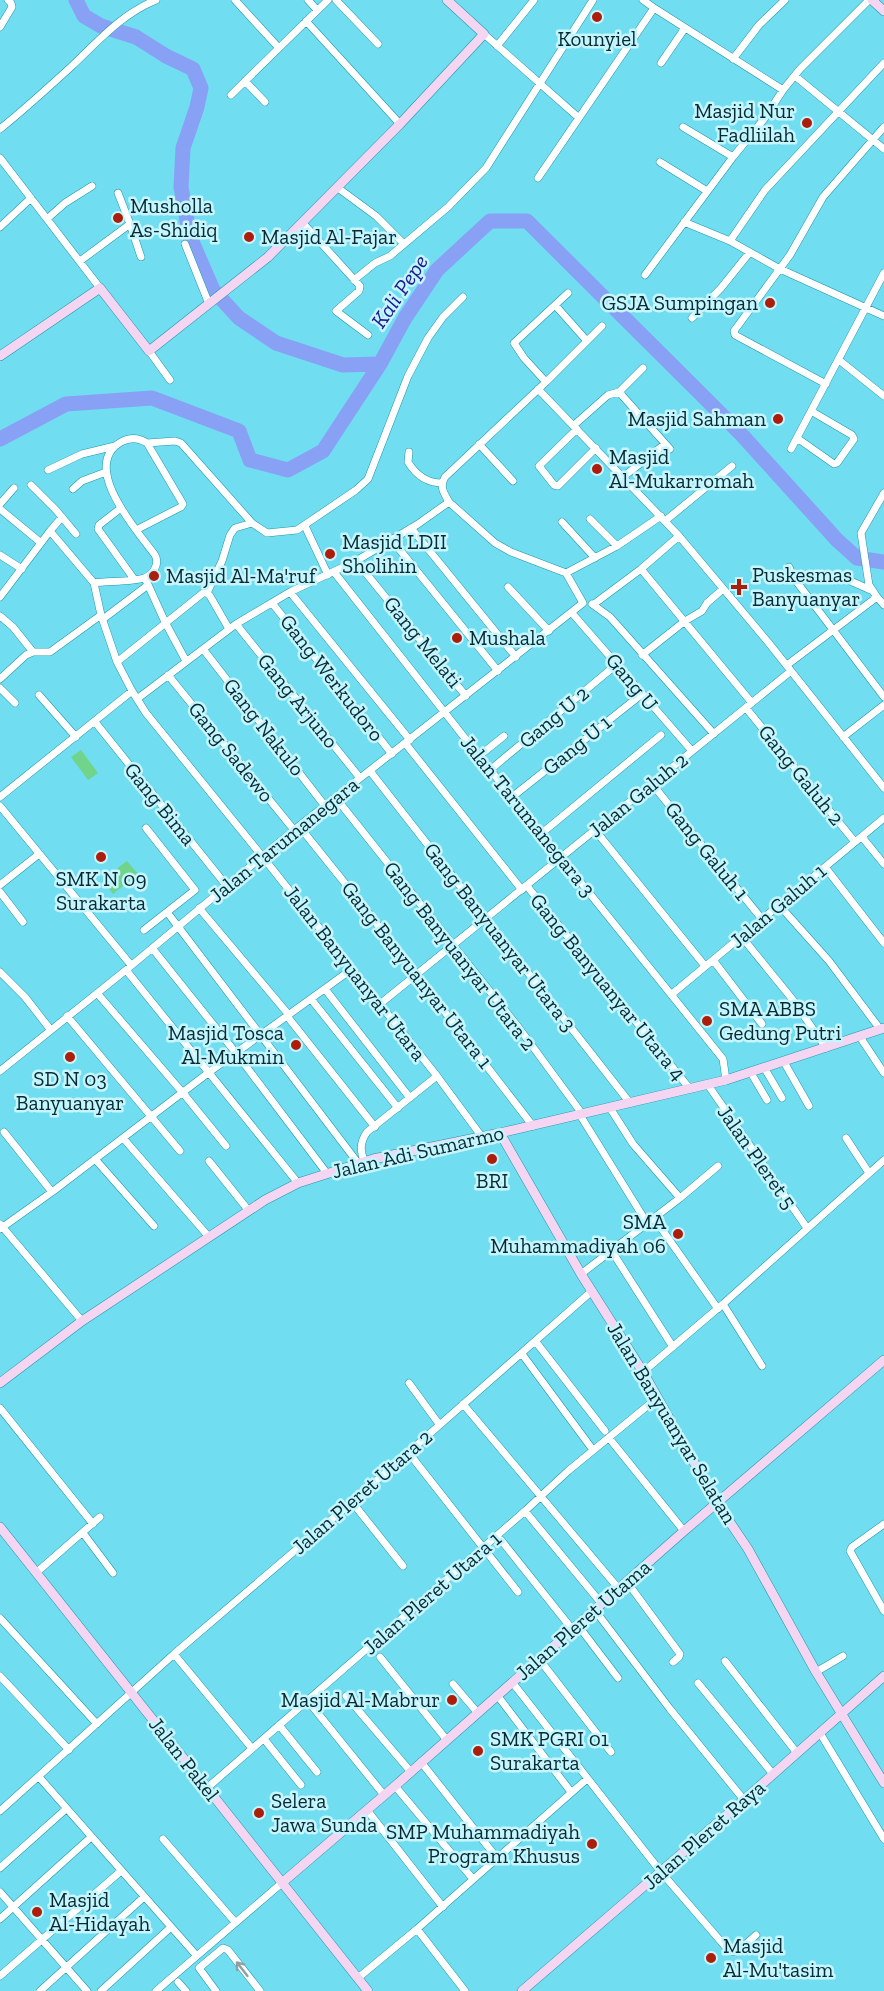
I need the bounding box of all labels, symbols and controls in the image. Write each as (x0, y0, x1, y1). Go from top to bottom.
marker: Kounyiel (590, 10, 604, 24)
place label: Kounyiel (557, 26, 637, 51)
place label: Masjid Nur Fadliilah (694, 98, 795, 147)
marker: Masjid Nur Fadliilah (800, 116, 814, 130)
place label: Musholla As-Shidiq (130, 193, 218, 242)
marker: Musholla As-Shidiq (111, 211, 125, 225)
place label: Masjid Al-Fajar (261, 224, 397, 250)
marker: Masjid Al-Fajar (242, 230, 256, 244)
water label: Kali Pepe (365, 249, 434, 333)
place label: GSJA Sumpingan (602, 290, 758, 315)
marker: GSJA Sumpingan (763, 296, 777, 310)
place label: Masjid Sahman (627, 406, 766, 432)
marker: Masjid Sahman (771, 412, 785, 426)
place label: Masjid Al-Mukarromah (609, 444, 754, 493)
marker: Masjid Al-Mukarromah (590, 462, 604, 476)
place label: Masjid LDII Sholihin (342, 529, 447, 578)
marker: Masjid LDII Sholihin (323, 547, 337, 561)
place label: Puskesmas Banyuanyar (752, 562, 860, 611)
place label: Masjid Al-Ma'ruf (166, 563, 317, 589)
marker: Masjid Al-Ma'ruf (147, 569, 161, 583)
marker: Puskesmas Banyuanyar (730, 578, 748, 596)
street label: Gang Melati (379, 591, 468, 692)
street label: Gang Werkudoro (275, 609, 390, 746)
place label: Mushala (469, 625, 546, 650)
marker: Mushala (450, 631, 464, 645)
street label: Gang Arjuno (252, 648, 344, 754)
street label: Gang U (601, 648, 664, 716)
street label: Gang Nakulo (218, 673, 310, 781)
street label: Gang U 2 (514, 680, 594, 753)
street label: Gang Sadewo (183, 696, 280, 807)
street label: Gang U 1 (537, 709, 616, 780)
street label: Gang Galuh 2 (753, 719, 850, 830)
street label: Jalan Tarumanegara 3 (456, 730, 601, 901)
street label: Jalan Galuh 2 (583, 747, 693, 842)
street label: Gang Bima (119, 757, 202, 850)
street label: Jalan Tarumanegara (204, 772, 364, 908)
street label: Gang Galuh 1 (660, 796, 755, 905)
street label: Gang Banyuanyar Utara 3 (419, 837, 582, 1036)
marker: SMK N 09 Surakarta (94, 850, 108, 864)
street label: Gang Banyuanyar Utara 2 (379, 856, 542, 1055)
street label: Jalan Galuh 1 (724, 858, 831, 953)
place label: SMK N 09 Surakarta (55, 866, 147, 915)
street label: Gang Banyuanyar Utara 1 (337, 876, 498, 1073)
street label: Jalan Banyuanyar Utara (279, 880, 432, 1066)
street label: Gang Banyuanyar Utara 4 (525, 888, 692, 1085)
place label: SMA ABBS Gedung Putri (719, 996, 841, 1045)
marker: SMA ABBS Gedung Putri (700, 1014, 714, 1028)
place label: Masjid Tosca Al-Mukmin (168, 1020, 284, 1069)
marker: Masjid Tosca Al-Mukmin (289, 1038, 303, 1052)
marker: SD N 03 Banyuanyar (63, 1050, 77, 1064)
place label: SD N 03 Banyuanyar (16, 1066, 124, 1115)
street label: Jalan Pleret 5 (712, 1100, 802, 1214)
street label: Jalan Adi Sumarmo (330, 1120, 506, 1183)
marker: BRI (485, 1152, 499, 1166)
place label: BRI (476, 1168, 508, 1193)
place label: SMA Muhammadiyah 06 (490, 1209, 666, 1258)
marker: SMA Muhammadiyah 06 (671, 1227, 685, 1241)
street label: Jalan Banyuanyar Selatan (602, 1317, 743, 1528)
street label: Jalan Pleret Utara 2 (286, 1424, 437, 1559)
street label: Jalan Pleret Utara 1 (357, 1526, 506, 1659)
street label: Jalan Pleret Utama (510, 1554, 656, 1685)
place label: Masjid Al-Mabrur (281, 1687, 440, 1713)
marker: Masjid Al-Mabrur (445, 1693, 459, 1707)
street label: Jalan Pakel (144, 1712, 225, 1806)
place label: SMK PGRI 01 Surakarta (490, 1726, 609, 1775)
marker: SMK PGRI 01 Surakarta (471, 1744, 485, 1758)
street label: Jalan Pleret Raya (637, 1775, 770, 1895)
place label: Selera Jawa Sunda (271, 1788, 377, 1837)
marker: Selera Jawa Sunda (252, 1806, 266, 1820)
place label: SMP Muhammadiyah Program Khusus (386, 1819, 580, 1868)
marker: SMP Muhammadiyah Program Khusus (585, 1837, 599, 1851)
place label: Masjid Al-Hidayah (49, 1887, 151, 1936)
marker: Masjid Al-Hidayah (30, 1905, 44, 1919)
place label: Masjid Al-Mu'tasim (723, 1933, 833, 1982)
marker: Masjid Al-Mu'tasim (704, 1951, 718, 1965)
one-way arrow (236, 1961, 249, 1977)

